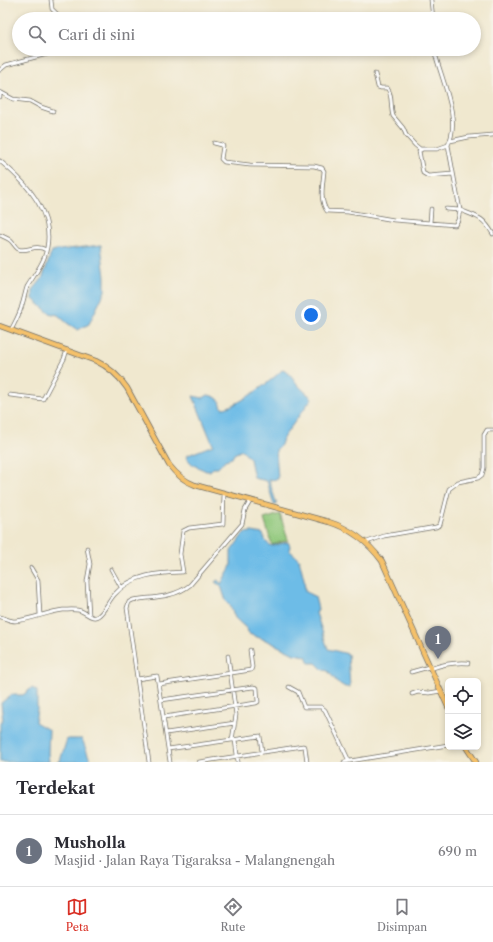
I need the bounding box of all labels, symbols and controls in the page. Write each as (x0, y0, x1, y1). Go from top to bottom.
search box (12, 12, 481, 56)
icon: search (26, 23, 48, 45)
text: Cari di sini (58, 25, 135, 44)
your location (301, 305, 321, 325)
pin: 1 (425, 626, 451, 659)
map controls (445, 678, 481, 750)
button: locate (445, 678, 481, 714)
button: layers (445, 714, 481, 750)
text: Terdekat (16, 778, 95, 798)
text: Musholla (54, 833, 126, 852)
text: 1 (26, 843, 32, 859)
text: 690 m (438, 843, 477, 859)
text: Masjid · Jalan Raya Tigaraksa - Malangnengah (54, 852, 335, 868)
tab: Peta (66, 896, 89, 934)
tab: Rute (220, 896, 245, 934)
tab: Disimpan (377, 896, 427, 934)

